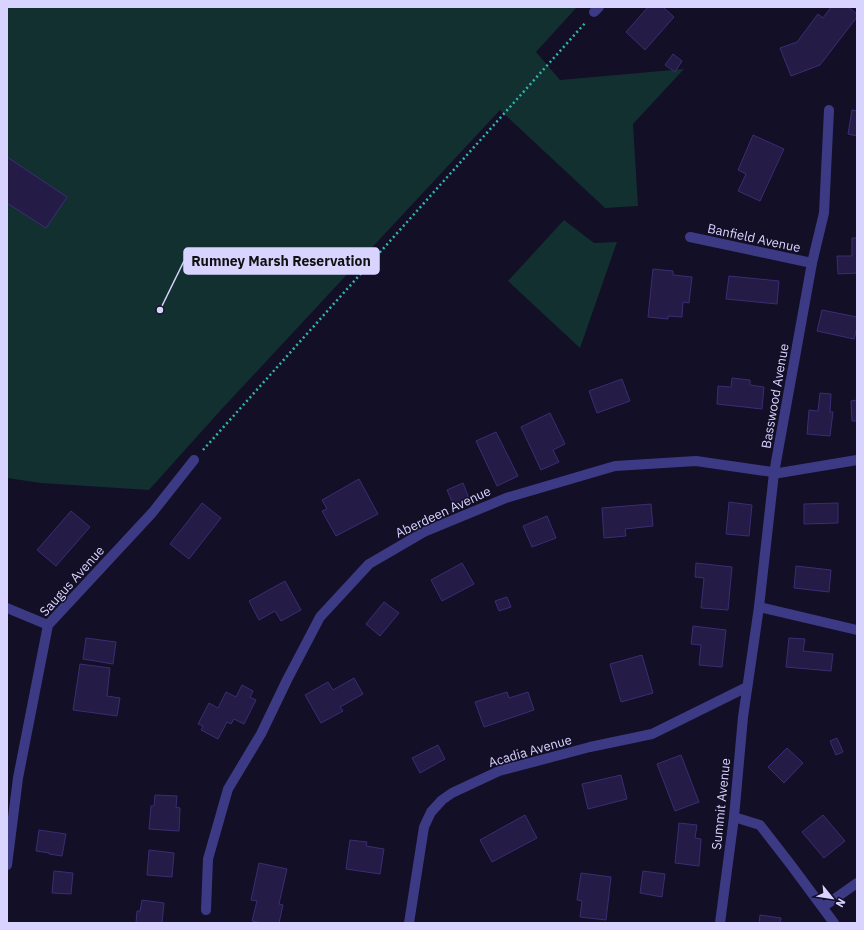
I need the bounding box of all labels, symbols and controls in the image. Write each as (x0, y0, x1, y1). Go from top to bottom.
street label: Banfield Avenue (706, 220, 802, 256)
callout: Rumney Marsh Reservation (184, 248, 379, 274)
text: Rumney Marsh Reservation (191, 252, 371, 270)
street label: Basswood Avenue (757, 342, 793, 450)
street label: Aberdeen Avenue (393, 482, 493, 542)
street label: Saugus Avenue (36, 542, 108, 620)
street label: Acadia Avenue (486, 731, 574, 771)
street label: Summit Avenue (708, 757, 734, 851)
north arrow (812, 878, 852, 918)
text: N (833, 896, 849, 910)

